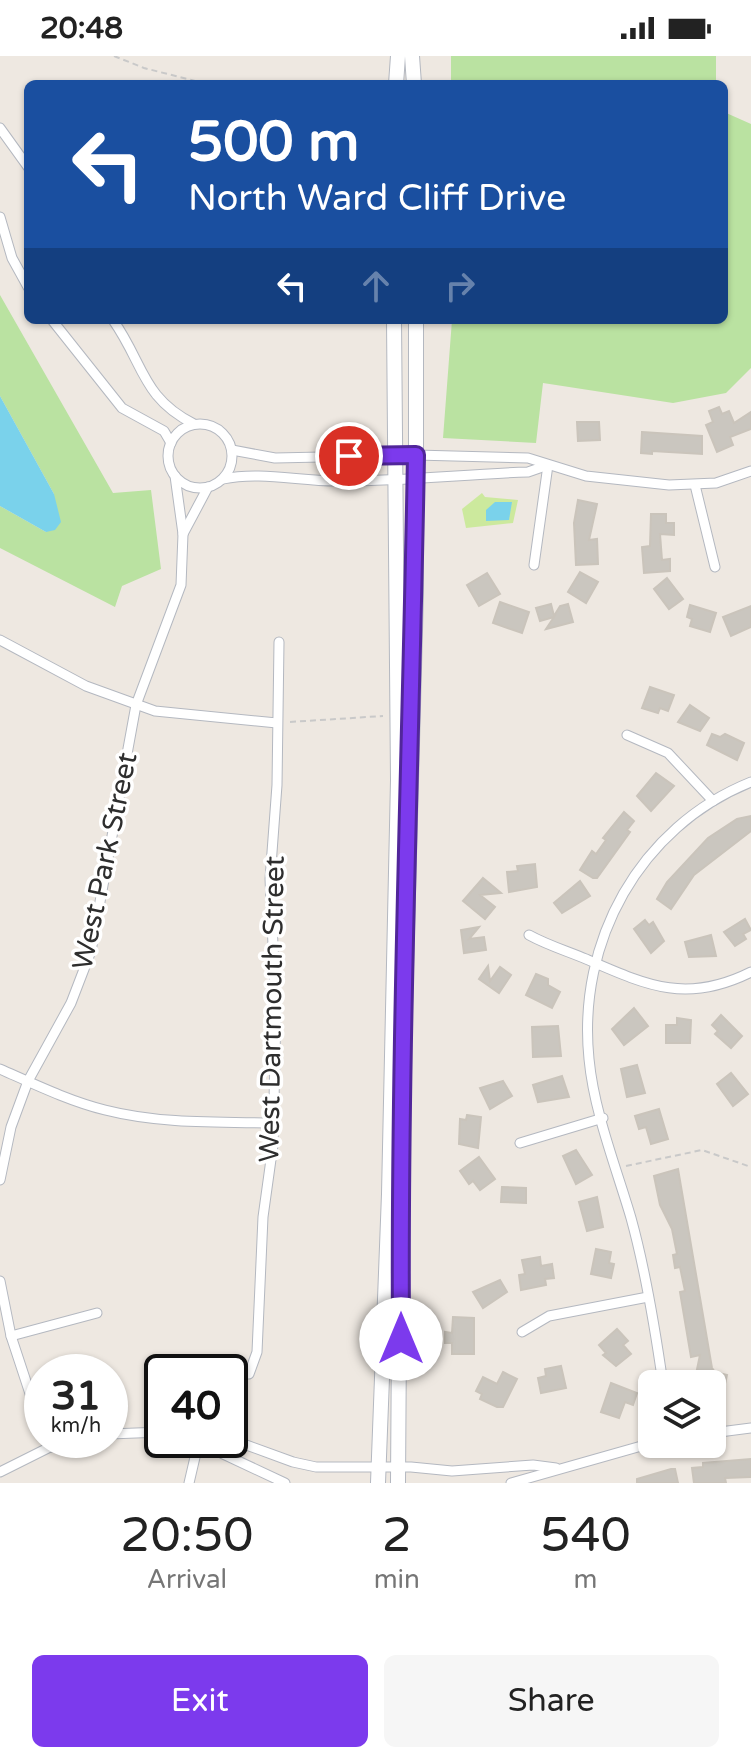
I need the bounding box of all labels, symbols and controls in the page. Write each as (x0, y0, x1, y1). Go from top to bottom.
text: 20:48 (40, 10, 123, 47)
text: 500 m (188, 109, 359, 176)
icon: left (56, 112, 160, 216)
text: North Ward Cliff Drive (188, 177, 566, 220)
icon: left (270, 264, 314, 308)
icon: ahead (354, 264, 398, 308)
icon: right (438, 264, 482, 308)
pin (315, 422, 383, 490)
icon: arrive (327, 434, 371, 478)
street label: West Park Street (65, 749, 145, 973)
street label: West Dartmouth Street (252, 855, 292, 1163)
position arrow (359, 1297, 443, 1381)
speed limit sign: 40 (144, 1354, 248, 1458)
map controls (638, 1370, 726, 1458)
button: layers (638, 1370, 726, 1458)
text: 31 (51, 1372, 101, 1420)
text: km/h (51, 1414, 101, 1438)
text: 20:50 (120, 1507, 253, 1565)
text: 2 (382, 1507, 412, 1565)
text: 540 (540, 1507, 631, 1565)
text: Arrival (147, 1564, 227, 1595)
text: min (374, 1564, 420, 1595)
text: m (574, 1564, 597, 1595)
button: Exit (32, 1655, 368, 1747)
button: Share (384, 1655, 719, 1747)

